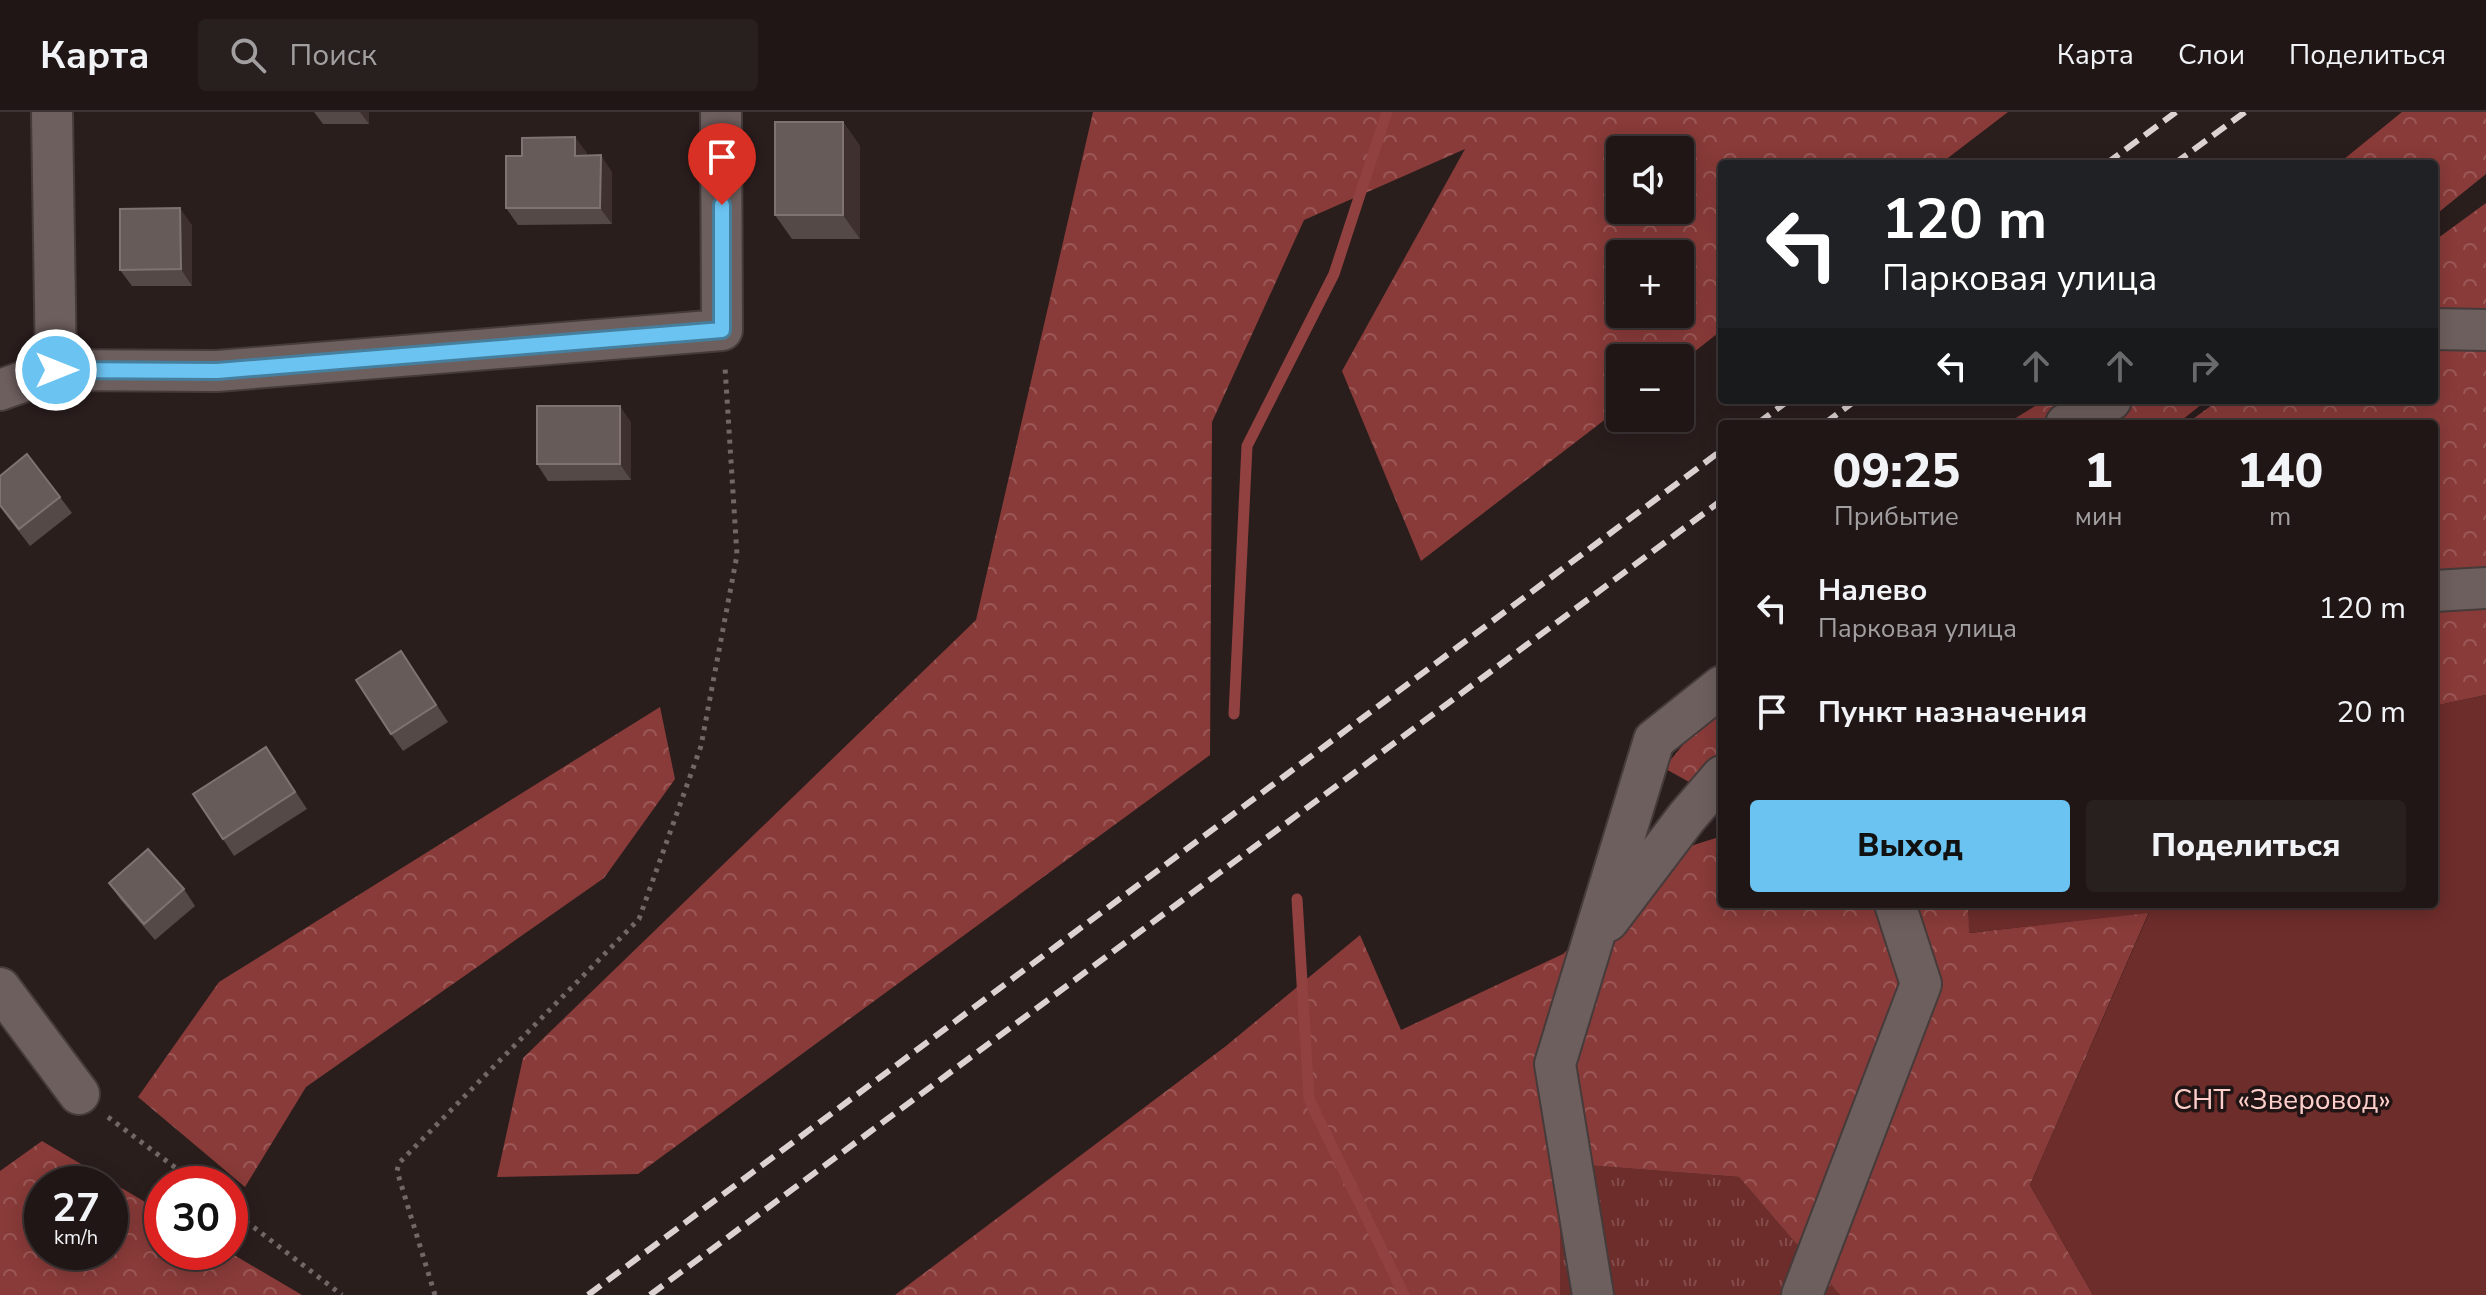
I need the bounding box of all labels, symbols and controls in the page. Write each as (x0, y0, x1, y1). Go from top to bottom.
search box (198, 19, 758, 91)
text: Карта (40, 30, 150, 81)
icon: search (226, 33, 270, 77)
text: Поиск (290, 35, 377, 76)
text: Карта (2057, 36, 2134, 74)
text: Слои (2178, 36, 2245, 74)
text: Поделиться (2289, 36, 2446, 74)
pin (688, 123, 756, 205)
icon: arrive (700, 135, 744, 179)
map controls (1606, 136, 1694, 432)
button: sound (1606, 136, 1694, 224)
text: 120 m (1882, 181, 2047, 258)
icon: left (1750, 192, 1854, 296)
button: + (1606, 240, 1694, 328)
text: Парковая улица (1882, 254, 2157, 303)
position arrow (14, 328, 98, 412)
button: − (1606, 344, 1694, 432)
icon: left (1930, 344, 1974, 388)
icon: ahead (2014, 344, 2058, 388)
icon: ahead (2098, 344, 2142, 388)
icon: right (2182, 344, 2226, 388)
text: 09:25 (1833, 438, 1960, 504)
text: 1 (2084, 438, 2113, 504)
text: 140 (2237, 438, 2323, 504)
text: Прибытие (1834, 499, 1959, 534)
text: мин (2075, 499, 2122, 534)
text: m (2269, 499, 2291, 534)
text: Налево (1818, 570, 1927, 611)
icon: left (1750, 586, 1794, 630)
text: 120 m (2319, 588, 2406, 629)
text: Парковая улица (1818, 611, 2017, 646)
icon: arrive (1750, 690, 1794, 734)
text: Пункт назначения (1818, 692, 2087, 733)
text: 20 m (2337, 692, 2406, 733)
button: Выход (1750, 800, 2070, 892)
button: Поделиться (2086, 800, 2406, 892)
park label: СНТ «Зверовод» (2173, 1081, 2391, 1119)
speed limit sign: 30 (144, 1166, 248, 1270)
text: 27 (52, 1181, 100, 1235)
text: km/h (54, 1224, 98, 1251)

